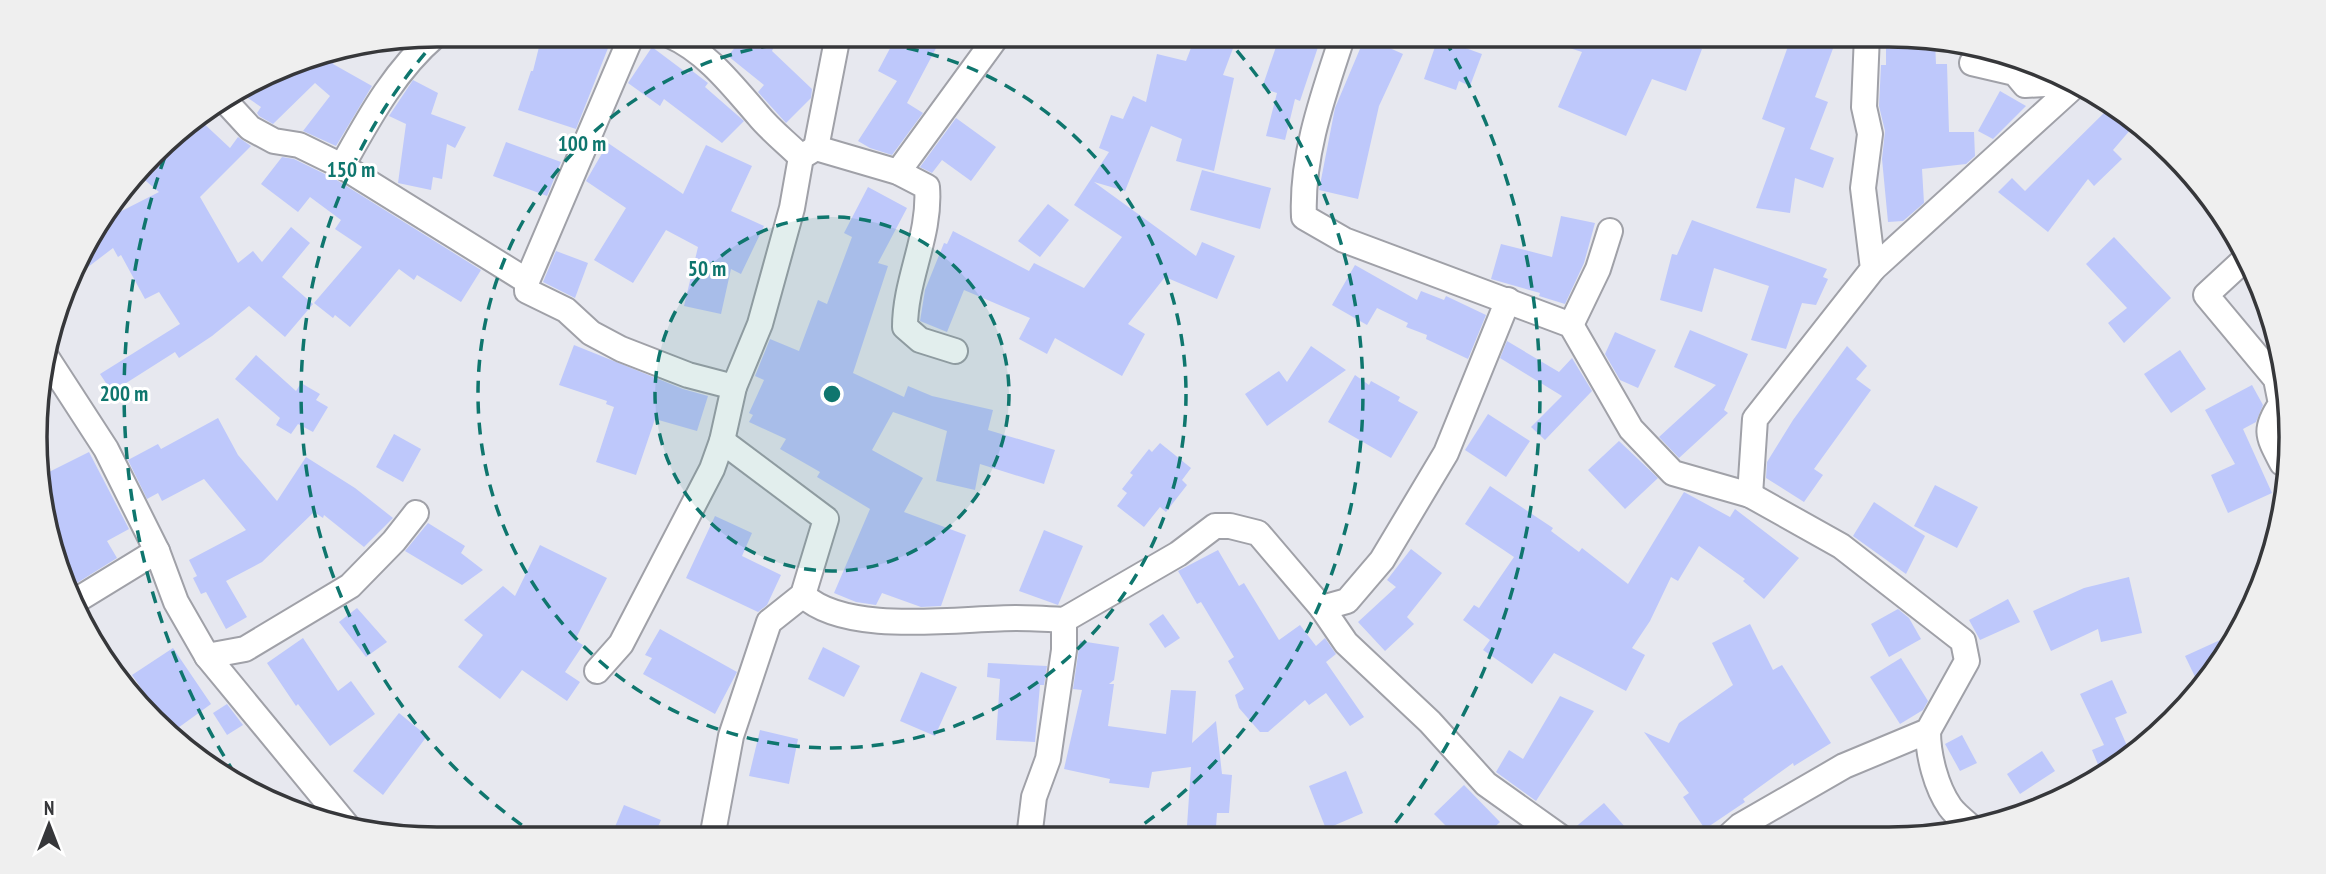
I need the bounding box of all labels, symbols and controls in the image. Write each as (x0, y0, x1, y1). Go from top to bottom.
text: 100 m (558, 130, 606, 157)
text: 150 m (327, 156, 375, 183)
text: 50 m (688, 255, 726, 282)
text: 200 m (100, 380, 148, 407)
centre of rings (820, 382, 844, 406)
north arrow (14, 790, 84, 860)
text: N (44, 796, 54, 820)

